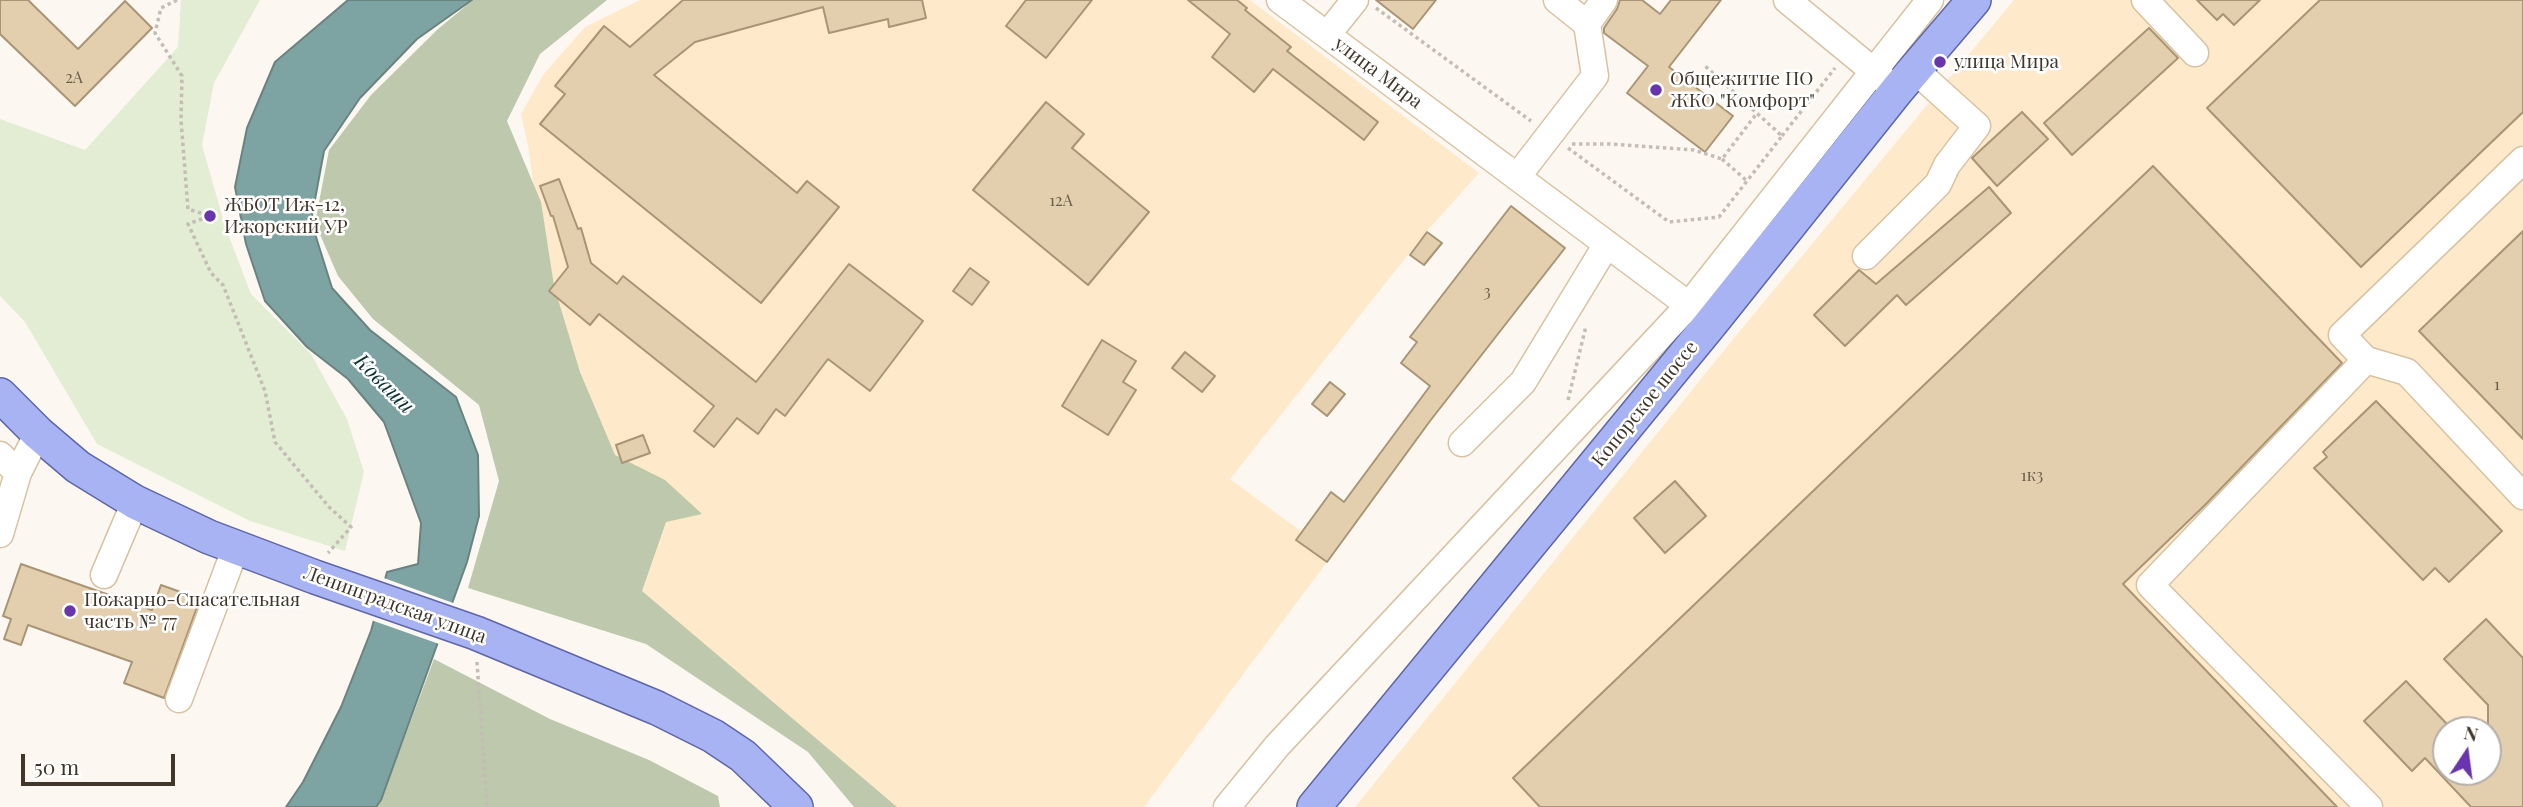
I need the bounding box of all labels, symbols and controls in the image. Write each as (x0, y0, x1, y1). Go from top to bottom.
street label: улица Мира (1329, 32, 1427, 114)
place label: улица Мира (1954, 51, 2059, 73)
marker: улица Мира (1932, 54, 1948, 70)
house number: 2А (65, 68, 83, 88)
place label: Общежитие ПО ЖКО "Комфорт" (1670, 68, 1815, 112)
marker: Общежитие ПО ЖКО "Комфорт" (1648, 82, 1664, 98)
house number: 12А (1049, 191, 1073, 211)
place label: ЖБОТ Иж-12, Ижорский УР (224, 194, 348, 238)
marker: ЖБОТ Иж-12, Ижорский УР (202, 208, 218, 224)
house number: 3 (1483, 282, 1491, 302)
street label: Копорское шоссе (1587, 337, 1703, 471)
water label: Коваши (349, 349, 419, 419)
house number: 1 (2494, 375, 2500, 395)
house number: 1к3 (2021, 466, 2043, 486)
street label: Ленинградская улица (301, 561, 489, 649)
place label: Пожарно-Спасательная часть № 77 (84, 589, 300, 633)
marker: Пожарно-Спасательная часть № 77 (62, 603, 78, 619)
north arrow (2432, 716, 2502, 786)
text: N (2462, 718, 2481, 747)
scale bar (24, 740, 178, 784)
text: 50 m (34, 752, 79, 780)

